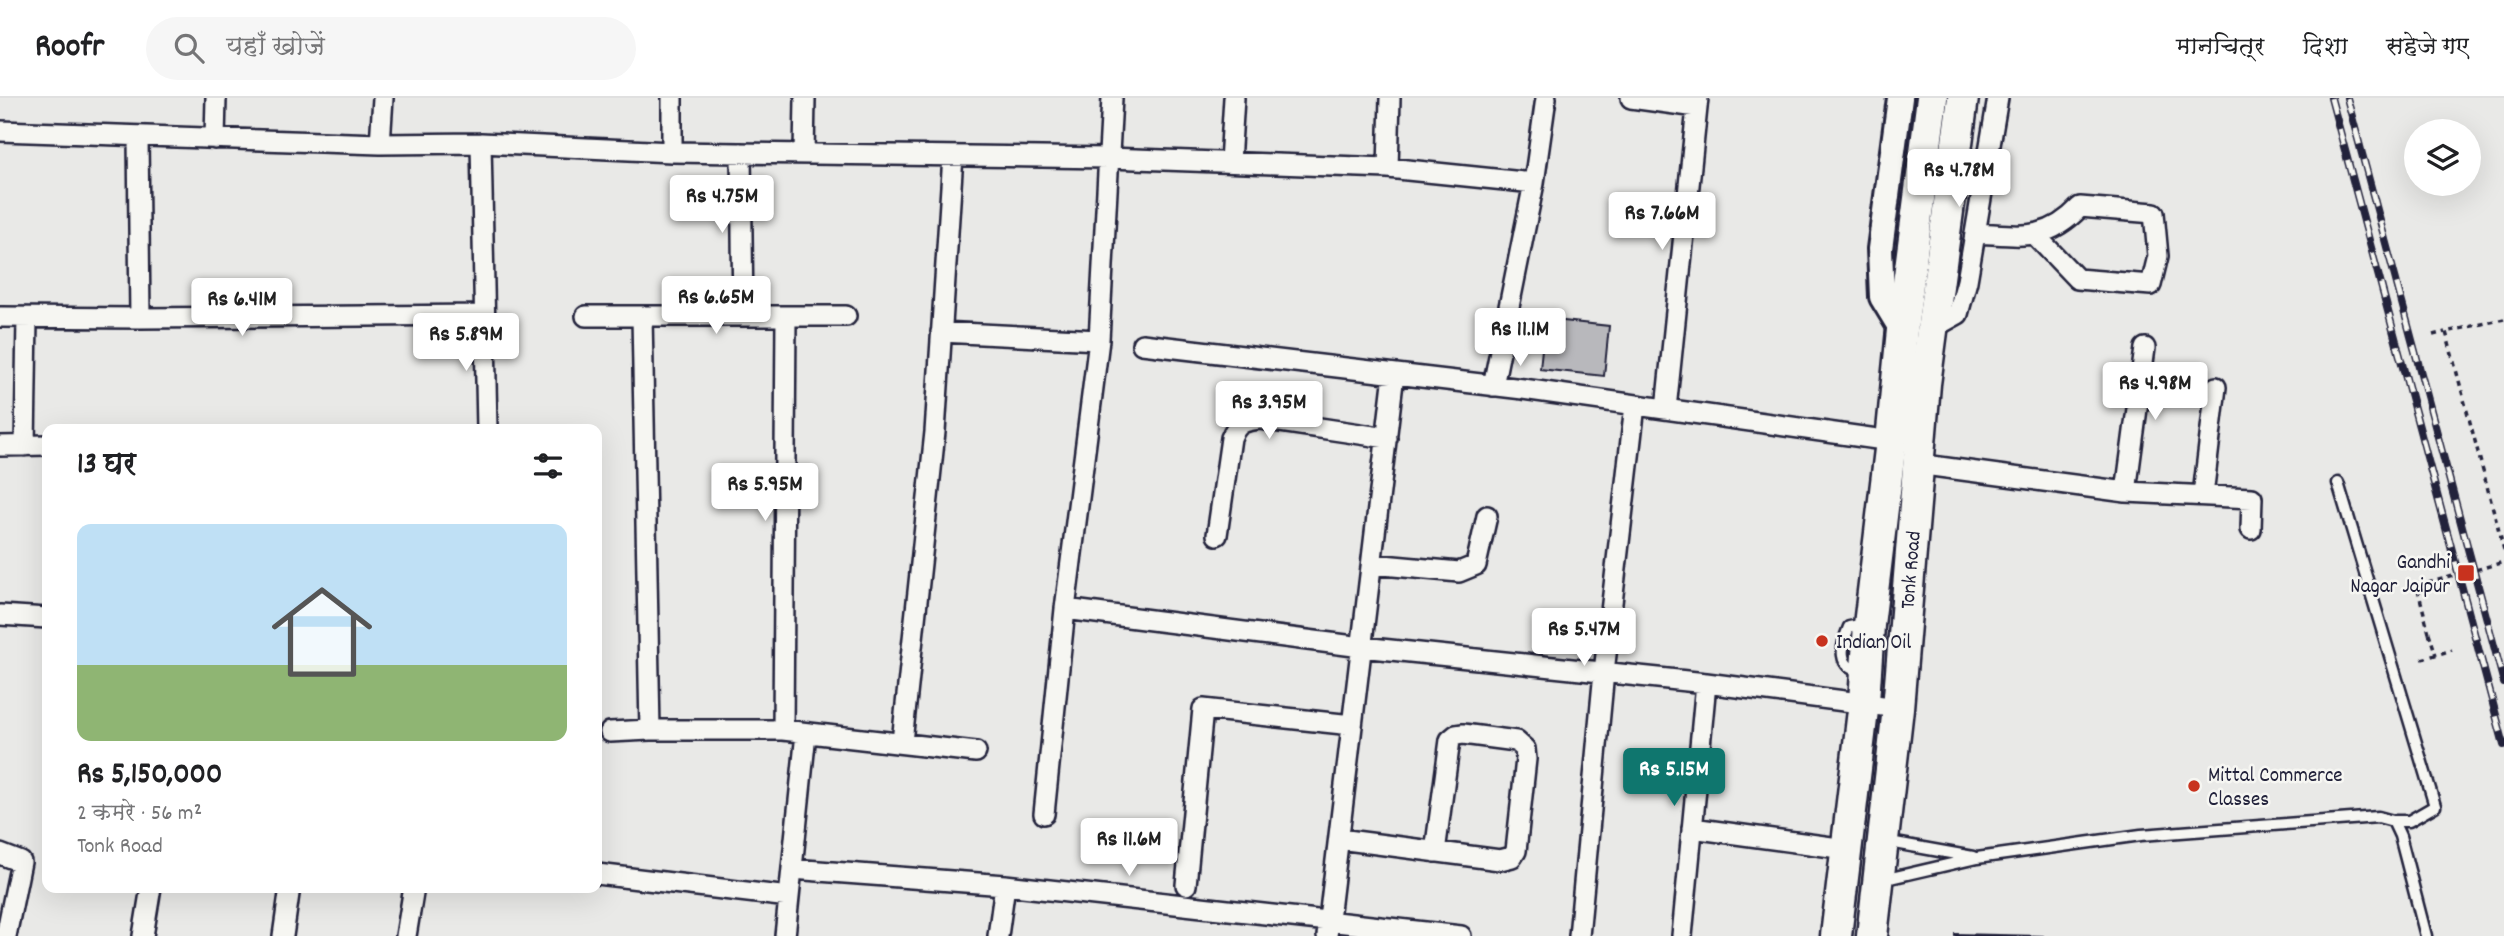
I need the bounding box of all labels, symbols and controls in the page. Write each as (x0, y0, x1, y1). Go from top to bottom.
search box (146, 17, 636, 80)
text: Roofr (35, 25, 104, 72)
icon: search (170, 29, 208, 67)
text: यहाँ खोजें (226, 30, 325, 67)
text: मानचित्र (2176, 31, 2264, 65)
text: दिशा (2302, 31, 2348, 65)
text: सहेजे गए (2386, 31, 2469, 65)
map controls (2404, 119, 2481, 196)
button: layers (2404, 119, 2481, 196)
pin: Rs 4.78M (1887, 150, 2031, 209)
text: Rs 4.78M (1923, 155, 1995, 188)
pin: Rs 4.75M (650, 176, 794, 235)
text: Rs 4.75M (686, 181, 758, 214)
pin: Rs 7.66M (1590, 192, 1734, 252)
text: Rs 7.66M (1625, 198, 1699, 231)
pin: Rs 6.65M (644, 276, 788, 336)
pin: Rs 6.41M (170, 278, 314, 338)
text: Rs 6.65M (678, 282, 754, 315)
text: Rs 6.41M (207, 284, 277, 317)
pin: Rs 11.1M (1448, 308, 1592, 368)
pin: Rs 5.89M (394, 314, 538, 373)
text: Rs 11.1M (1491, 314, 1549, 347)
text: Rs 5.89M (429, 319, 503, 352)
pin: Rs 4.98M (2083, 362, 2227, 422)
text: Rs 4.98M (2119, 368, 2191, 401)
pin: Rs 3.95M (1197, 382, 1341, 441)
text: Rs 3.95M (1232, 387, 1306, 420)
text: 13 घर (77, 445, 136, 488)
icon: filters (529, 447, 567, 485)
pin: Rs 5.95M (693, 464, 837, 523)
text: Rs 5.95M (727, 469, 803, 502)
street label: Tonk Road (1894, 530, 1931, 610)
place label: Gandhi Nagar Jaipur (2350, 549, 2450, 603)
marker: Gandhi Nagar Jaipur (2456, 563, 2476, 583)
icon: home (259, 569, 385, 695)
pin: Rs 5.47M (1512, 608, 1656, 668)
text: Rs 5.47M (1548, 614, 1620, 647)
place label: Indian Oil (1836, 629, 1911, 659)
marker: Indian Oil (1814, 633, 1830, 649)
pin: Rs 5.15M (1602, 748, 1746, 808)
text: Rs 5.15M (1639, 754, 1709, 787)
text: Rs 5,150,000 (77, 755, 222, 798)
place label: Mittal Commerce Classes (2208, 762, 2343, 816)
marker: Mittal Commerce Classes (2186, 778, 2202, 794)
text: 2 कमरे · 56 m² (77, 798, 202, 831)
pin: Rs 11.6M (1057, 818, 1201, 878)
text: Rs 11.6M (1097, 824, 1161, 857)
text: Tonk Road (77, 831, 163, 864)

